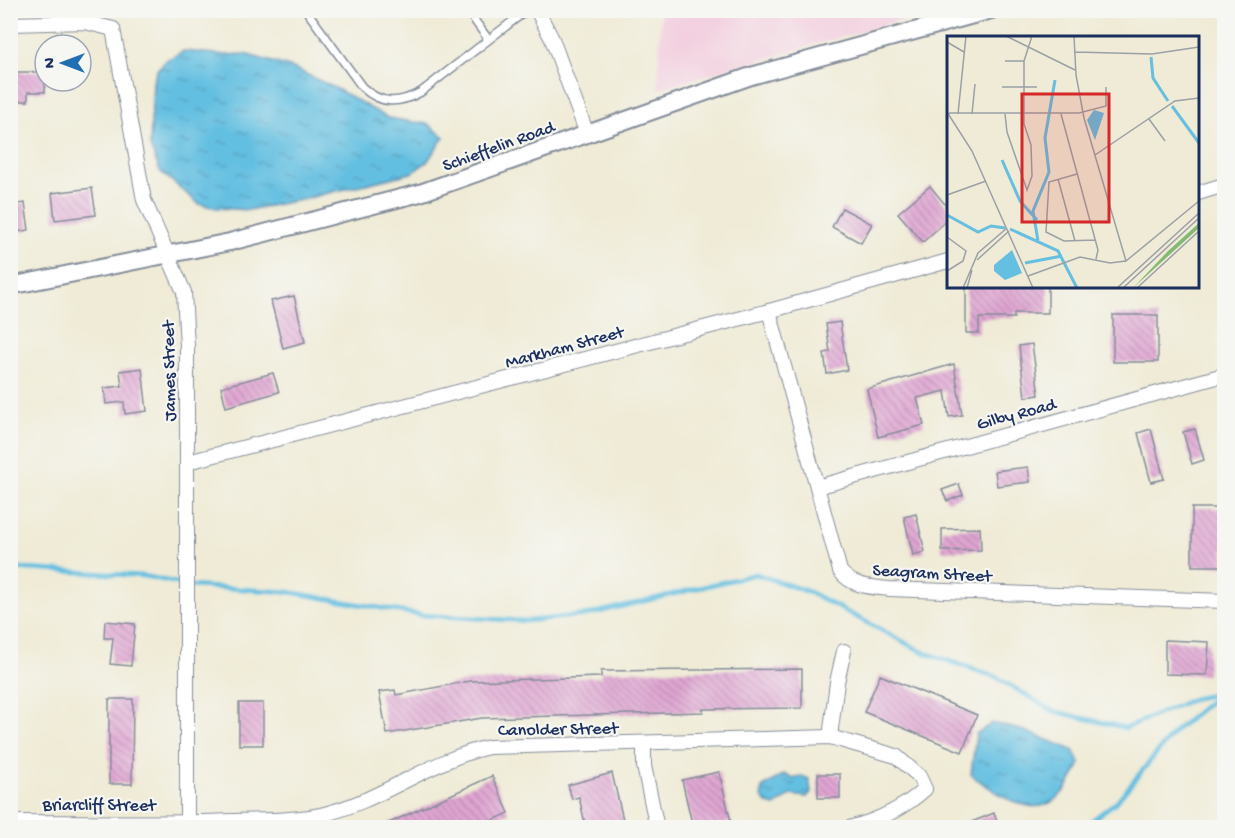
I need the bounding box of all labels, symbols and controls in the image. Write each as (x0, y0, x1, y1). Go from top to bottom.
north arrow (33, 33, 93, 93)
inset map (947, 36, 1199, 288)
text: N (42, 57, 61, 68)
street label: Schieffelin Road (440, 117, 559, 177)
street label: James Street (159, 319, 182, 421)
street label: Markham Street (503, 322, 628, 374)
street label: Gilby Road (975, 394, 1060, 436)
street label: Seagram Street (872, 561, 994, 588)
street label: Canolder Street (498, 719, 620, 742)
street label: Briarcliff Street (41, 796, 157, 817)

